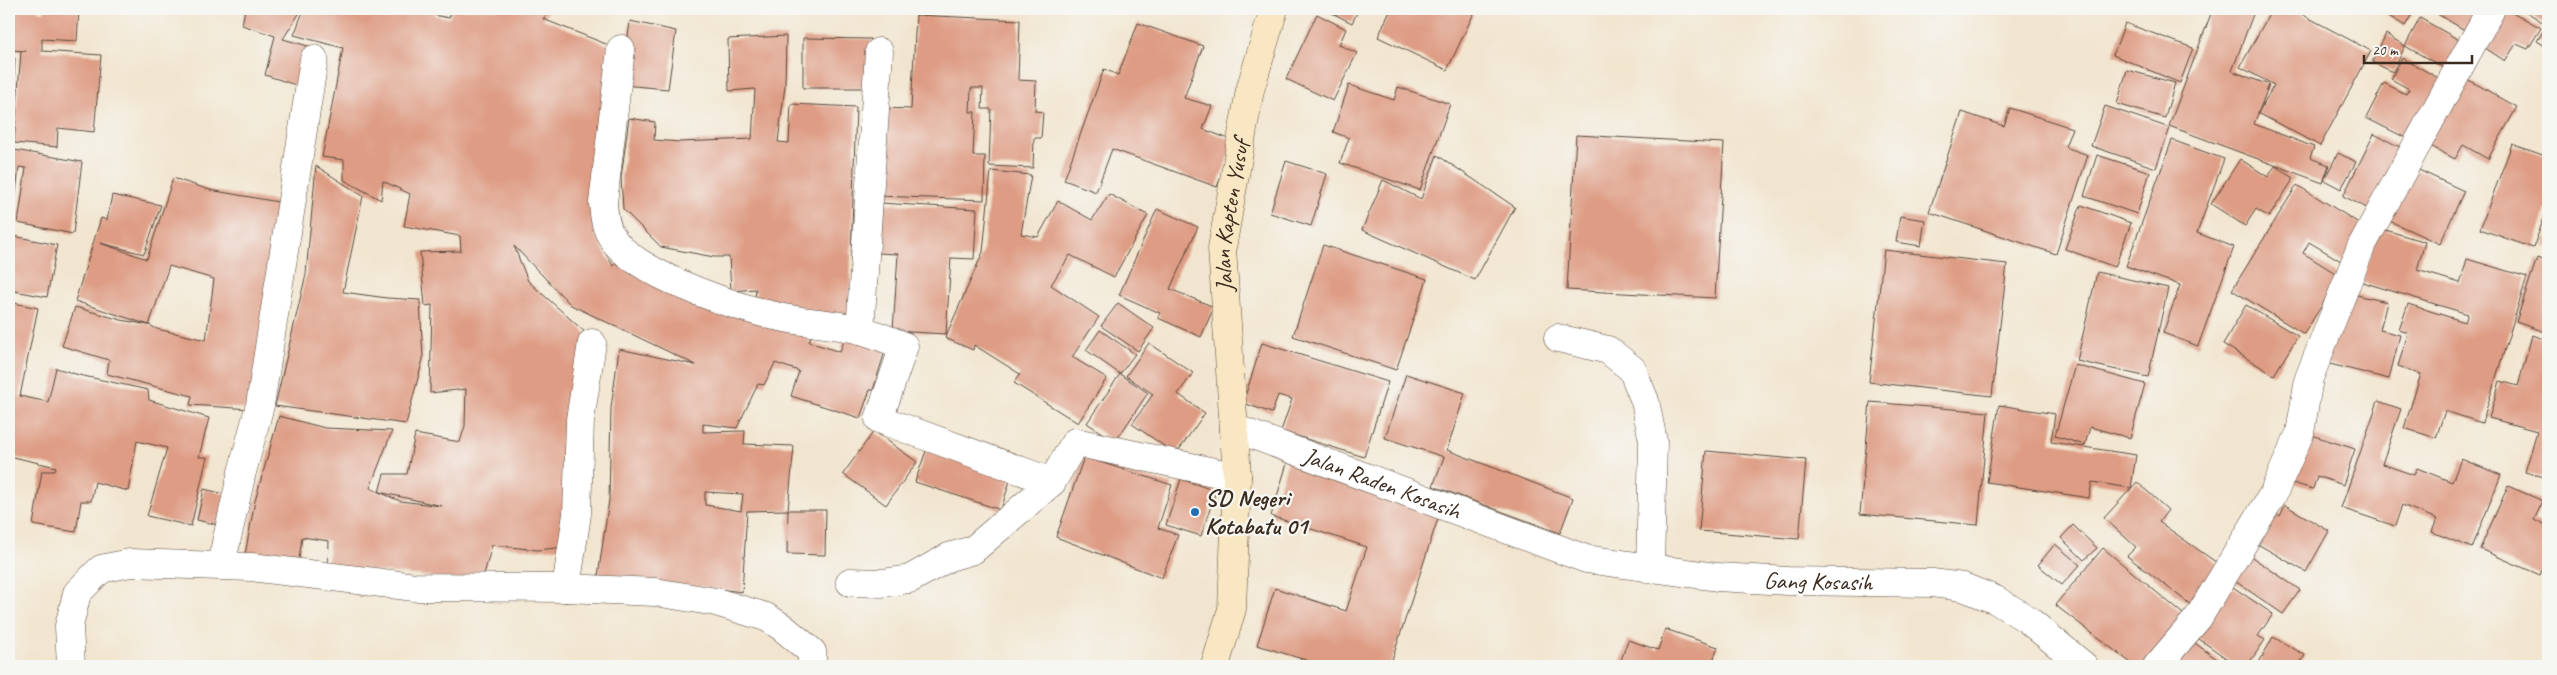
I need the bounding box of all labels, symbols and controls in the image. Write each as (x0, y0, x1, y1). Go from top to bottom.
scale bar (2364, 32, 2472, 64)
text: 20 m (2372, 41, 2399, 60)
street label: Jalan Kapten Yusuf (1207, 132, 1257, 294)
street label: Jalan Raden Kosasih (1298, 440, 1467, 527)
place label: SD Negeri Kotabatu 01 (1205, 483, 1311, 541)
marker: SD Negeri Kotabatu 01 (1189, 506, 1201, 518)
street label: Gang Kosasih (1763, 565, 1874, 597)

